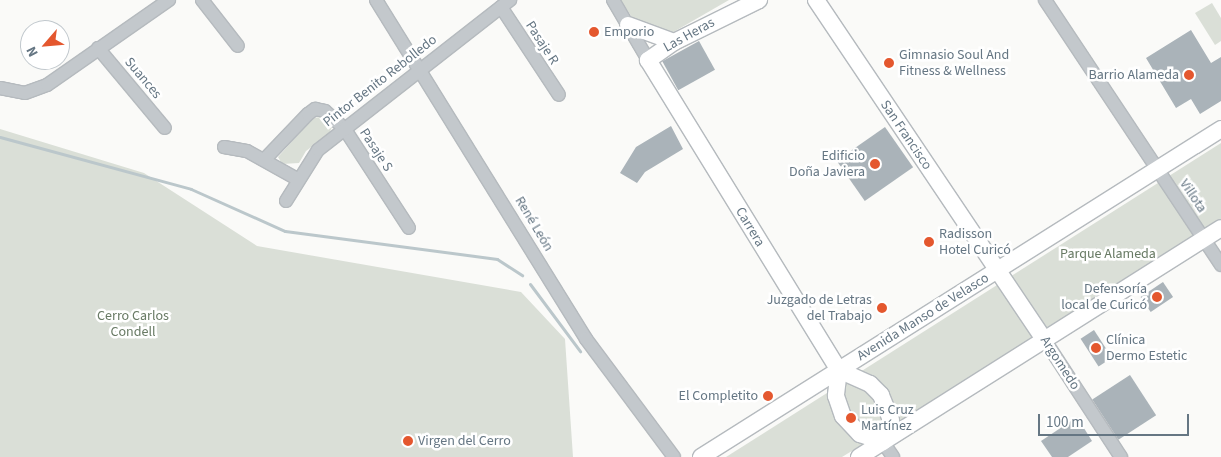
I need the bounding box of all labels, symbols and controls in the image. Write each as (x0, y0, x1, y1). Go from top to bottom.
street label: Las Heras (660, 14, 718, 56)
street label: Pasaje R (522, 18, 562, 68)
north arrow (20, 20, 70, 70)
place label: Emporio (604, 24, 654, 40)
marker: Emporio (588, 26, 600, 38)
street label: Pintor Benito Rebolledo (320, 31, 440, 131)
text: N (22, 43, 44, 60)
place label: Gimnasio Soul And Fitness & Wellness (899, 47, 1009, 80)
street label: Suances (121, 54, 165, 102)
marker: Gimnasio Soul And Fitness & Wellness (883, 57, 895, 69)
place label: Barrio Alameda (1089, 67, 1179, 83)
marker: Barrio Alameda (1183, 69, 1195, 81)
street label: San Francisco (877, 97, 935, 173)
street label: Pasaje S (356, 125, 396, 175)
place label: Edificio Doña Javiera (789, 148, 865, 180)
marker: Edificio Doña Javiera (869, 158, 881, 170)
street label: Villota (1176, 176, 1210, 216)
street label: René León (511, 194, 557, 254)
street label: Carrera (732, 204, 768, 250)
place label: Radisson Hotel Curicó (939, 226, 1011, 258)
marker: Radisson Hotel Curicó (923, 236, 935, 248)
park label: Parque Alameda (1060, 246, 1156, 262)
street label: Avenida Manso de Velasco (854, 269, 992, 365)
place label: Defensoría local de Curicó (1061, 281, 1147, 314)
marker: Defensoría local de Curicó (1151, 291, 1163, 303)
place label: Juzgado de Letras del Trabajo (767, 292, 872, 324)
marker: Juzgado de Letras del Trabajo (876, 302, 888, 314)
park label: Cerro Carlos Condell (97, 308, 169, 341)
place label: Clínica Dermo Estetic (1106, 332, 1187, 364)
street label: Argomedo (1036, 333, 1084, 393)
marker: Clínica Dermo Estetic (1090, 342, 1102, 354)
place label: El Completito (679, 388, 758, 404)
marker: El Completito (762, 390, 774, 402)
place label: Luis Cruz Martínez (861, 402, 914, 434)
scale bar (1041, 404, 1192, 436)
marker: Luis Cruz Martínez (845, 412, 857, 424)
text: 100 m (1046, 412, 1084, 433)
place label: Virgen del Cerro (418, 433, 511, 449)
marker: Virgen del Cerro (402, 435, 414, 447)

